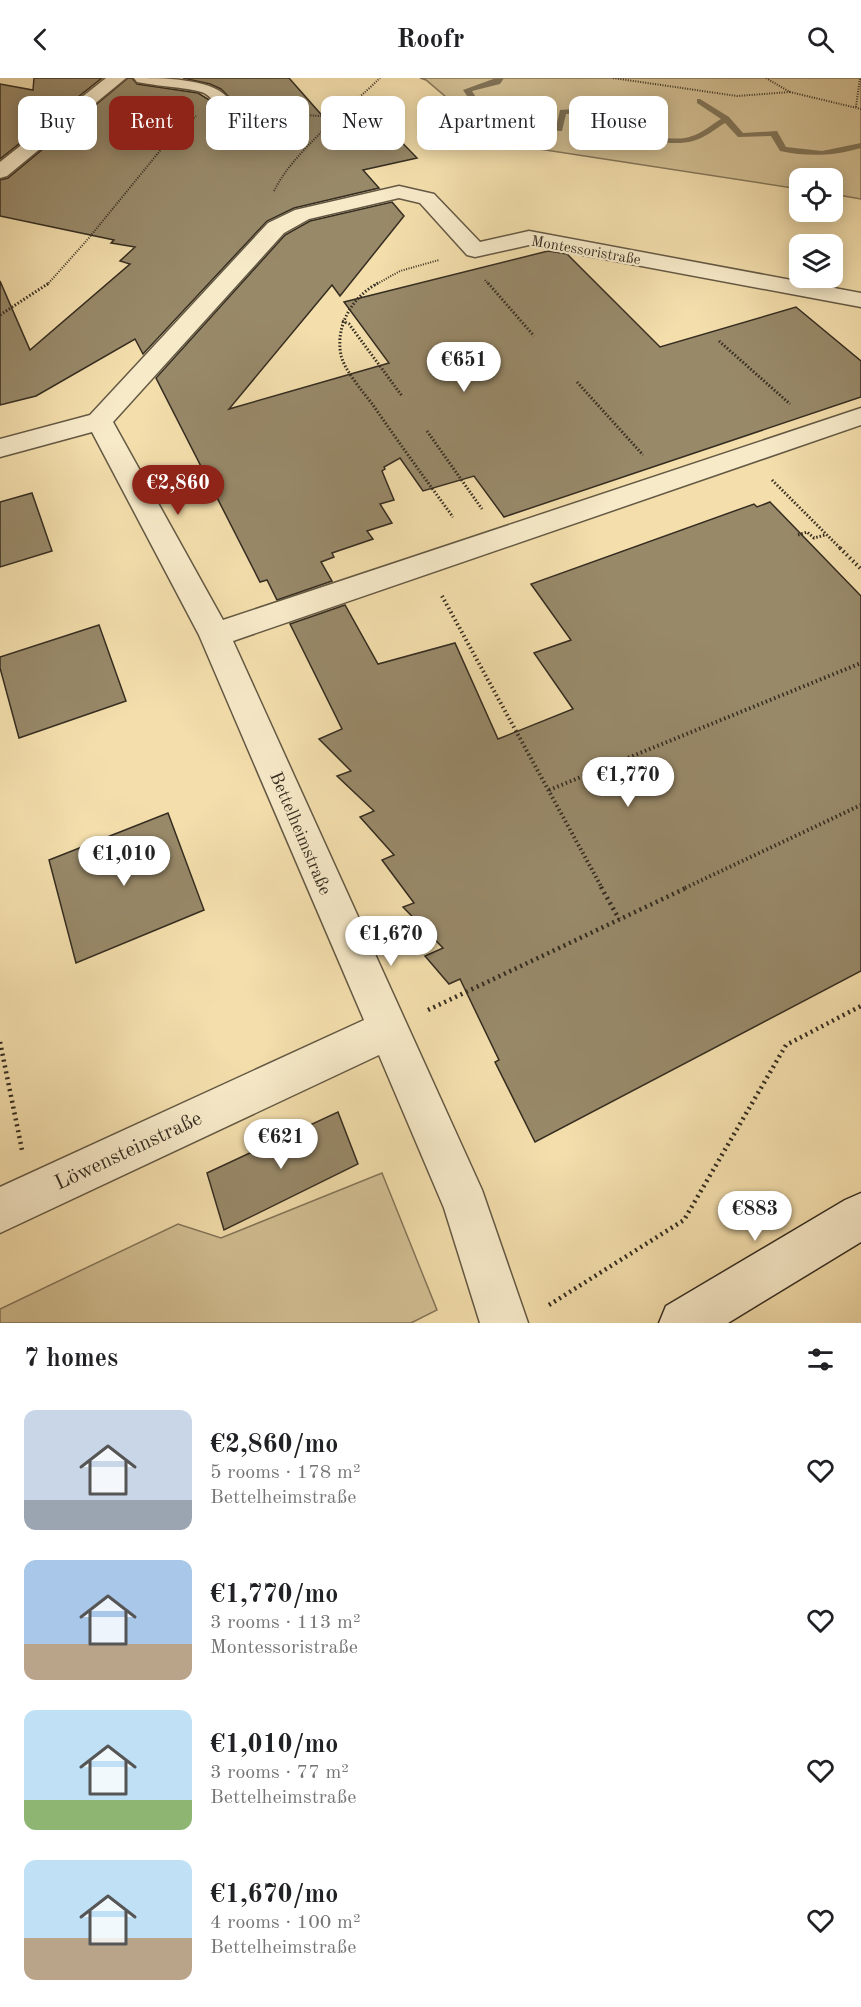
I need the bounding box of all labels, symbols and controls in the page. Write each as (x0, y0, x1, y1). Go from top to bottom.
icon: back (24, 23, 57, 56)
icon: search (804, 23, 837, 56)
text: Roofr (396, 26, 465, 53)
chip: Buy (18, 96, 97, 150)
chip: Rent (109, 96, 194, 150)
chip: Filters (206, 96, 309, 150)
chip: New (321, 96, 405, 150)
chip: Apartment (417, 96, 557, 150)
chip: House (569, 96, 668, 150)
map controls (789, 168, 843, 288)
button: locate (789, 168, 843, 222)
street label: Montessoristraße (530, 234, 642, 269)
button: layers (789, 234, 843, 288)
pin: €651 (428, 342, 500, 393)
text: €651 (441, 351, 487, 371)
pin: €2,860 (129, 465, 227, 516)
text: €2,860 (146, 474, 210, 494)
pin: €1,770 (579, 757, 677, 808)
text: €1,770 (596, 766, 660, 786)
street label: Bettelheimstraße (266, 769, 334, 898)
pin: €1,010 (75, 836, 173, 887)
text: €1,010 (92, 845, 156, 865)
pin: €1,670 (342, 916, 440, 967)
text: €1,670 (359, 925, 423, 945)
street label: Löwensteinstraße (52, 1108, 205, 1195)
pin: €621 (245, 1119, 317, 1170)
text: €621 (258, 1128, 304, 1148)
pin: €883 (719, 1191, 791, 1242)
text: €883 (732, 1200, 778, 1220)
icon: filters (804, 1343, 837, 1376)
text: 7 homes (24, 1346, 118, 1372)
text: €2,860/mo (210, 1432, 338, 1458)
icon: home (72, 1434, 144, 1506)
icon: heart (804, 1454, 837, 1487)
text: 5 rooms · 178 m² (210, 1463, 360, 1483)
text: Bettelheimstraße (210, 1488, 356, 1508)
text: €1,770/mo (210, 1582, 338, 1608)
icon: home (72, 1584, 144, 1656)
icon: heart (804, 1604, 837, 1637)
text: 3 rooms · 113 m² (210, 1613, 360, 1633)
text: Montessoristraße (210, 1638, 358, 1658)
text: €1,010/mo (210, 1732, 338, 1758)
icon: home (72, 1734, 144, 1806)
icon: heart (804, 1754, 837, 1787)
text: 3 rooms · 77 m² (210, 1763, 349, 1783)
text: Bettelheimstraße (210, 1788, 356, 1808)
text: €1,670/mo (210, 1882, 338, 1908)
icon: home (72, 1884, 144, 1956)
icon: heart (804, 1904, 837, 1937)
text: 4 rooms · 100 m² (210, 1913, 360, 1933)
text: Bettelheimstraße (210, 1938, 356, 1958)

